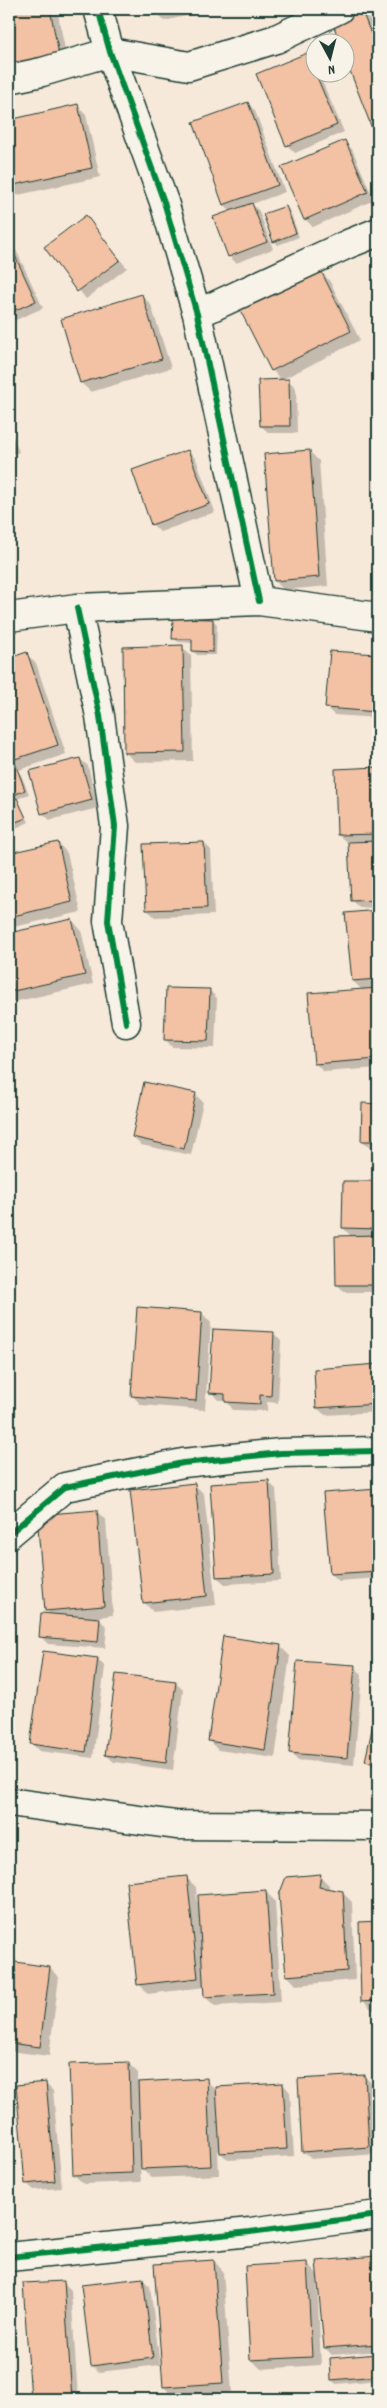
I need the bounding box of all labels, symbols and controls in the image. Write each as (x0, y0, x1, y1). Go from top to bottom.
north arrow (304, 32, 354, 82)
text: N (327, 59, 336, 79)

